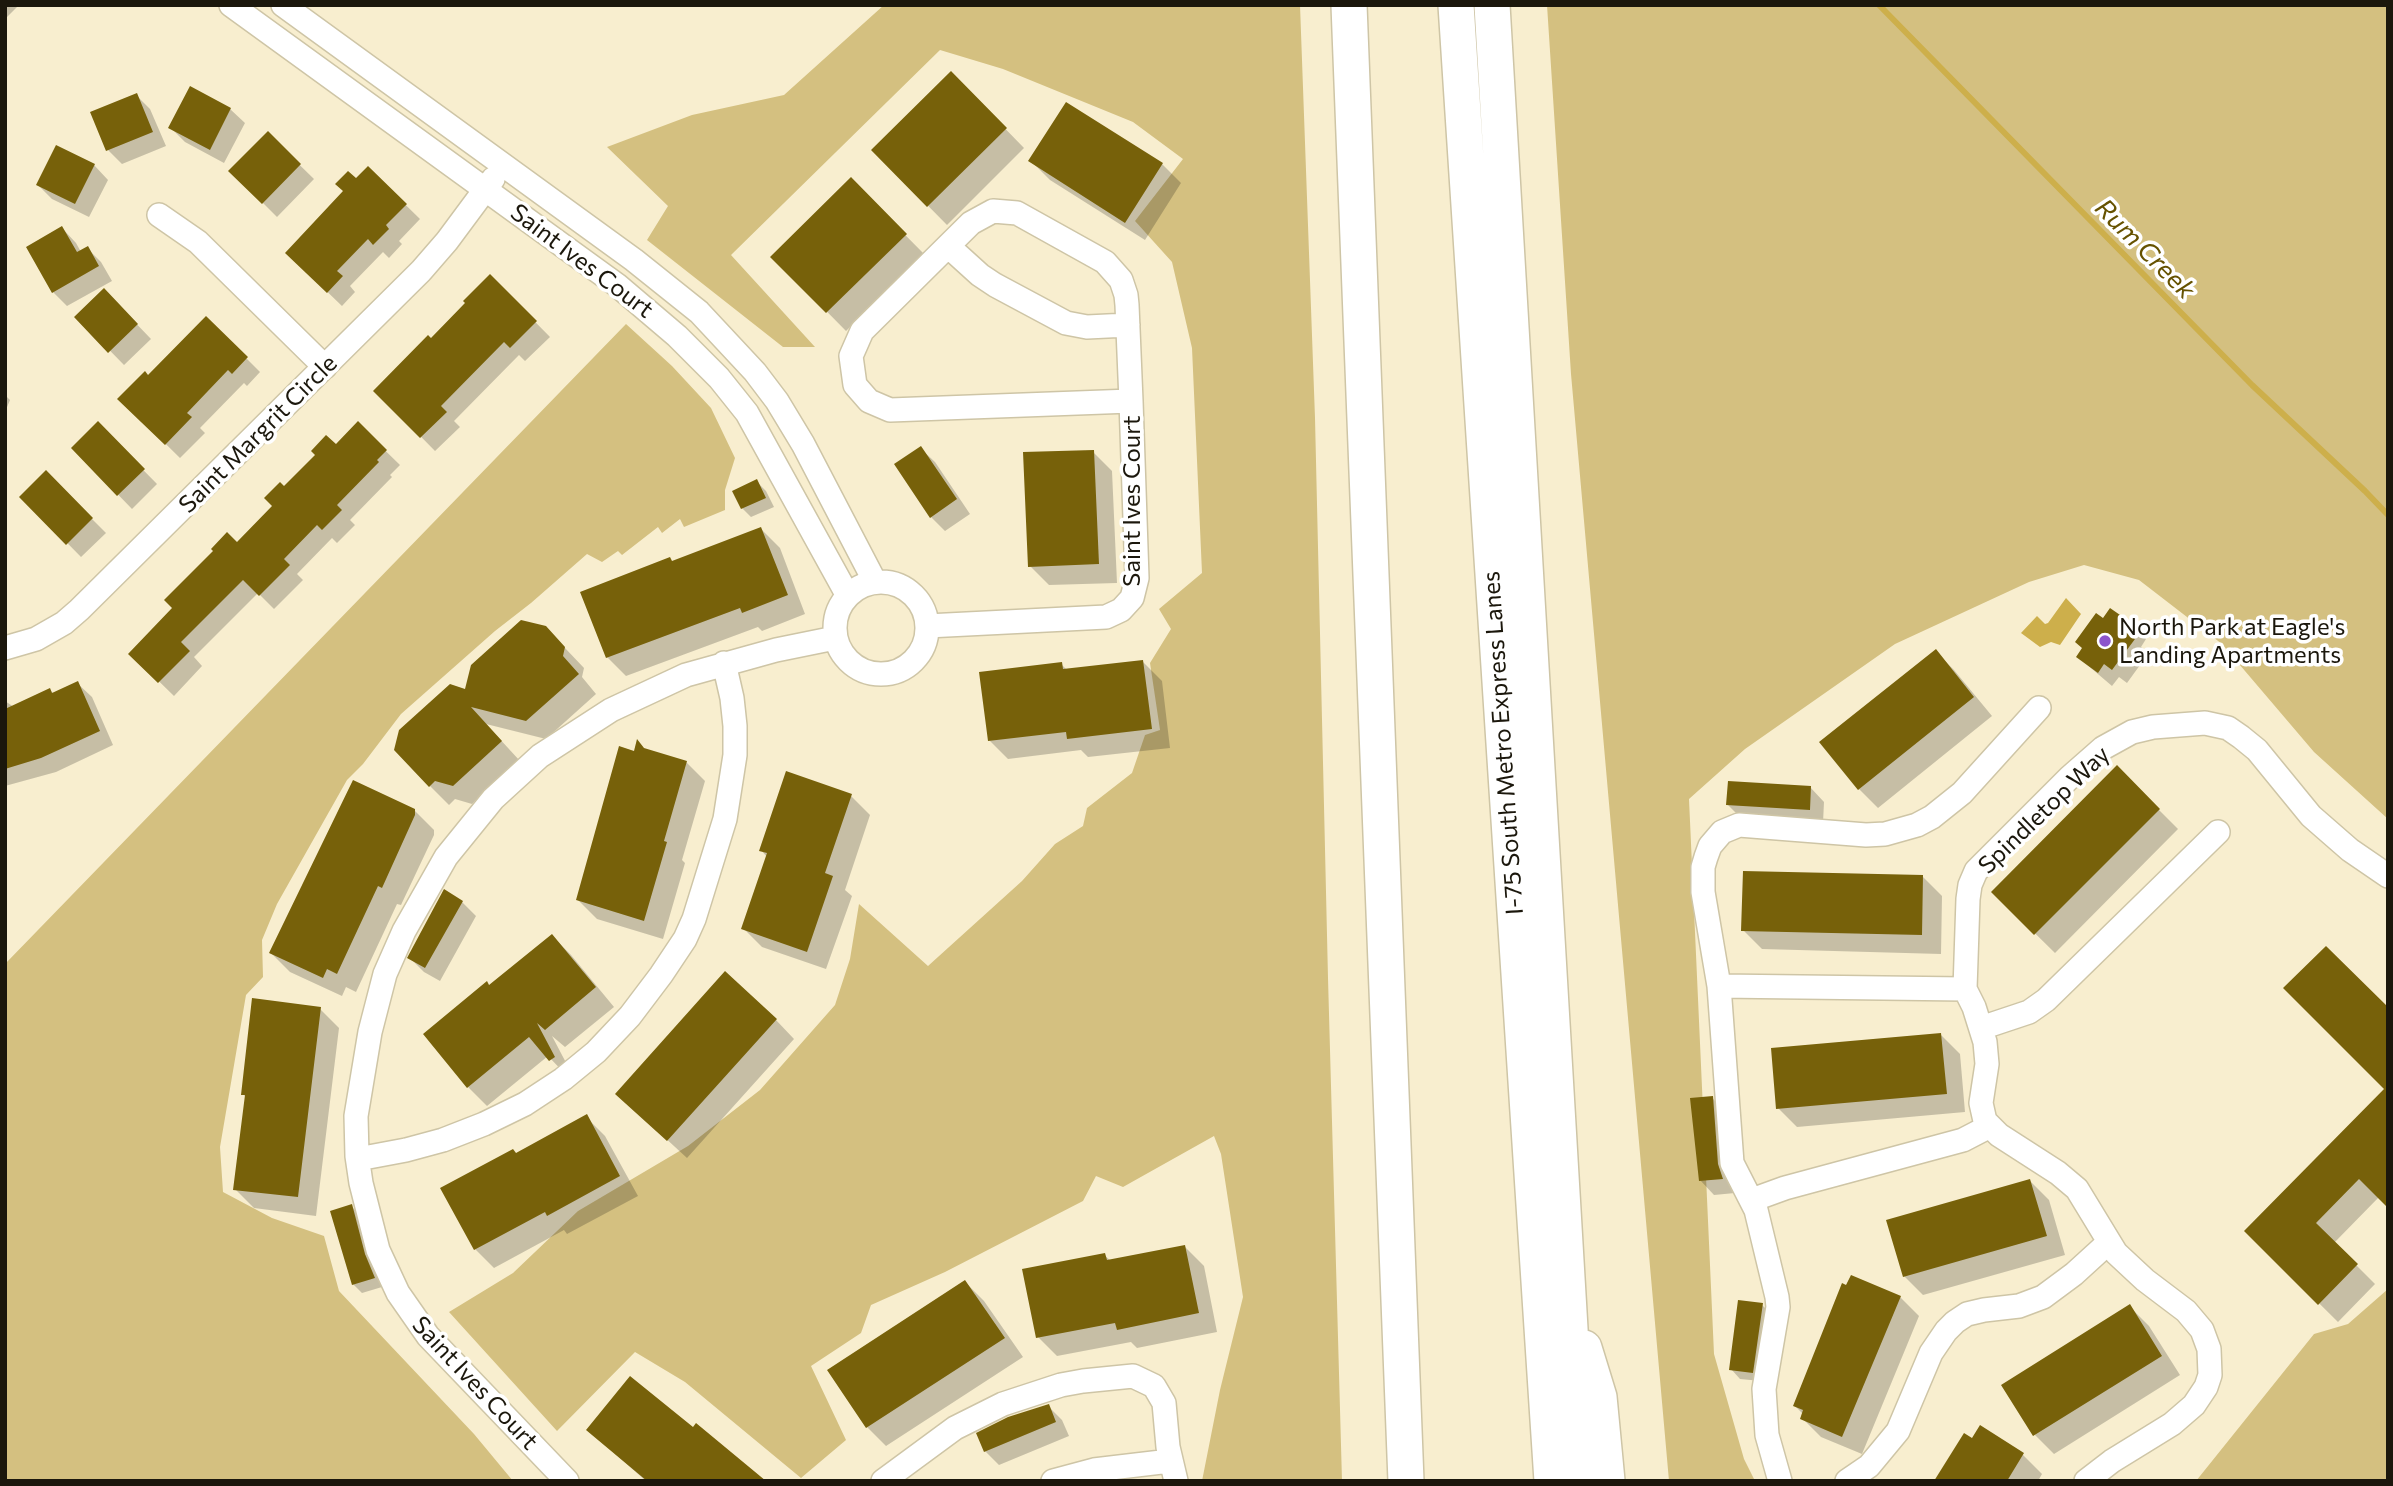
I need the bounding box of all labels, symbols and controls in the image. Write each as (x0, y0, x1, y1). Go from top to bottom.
water label: Rum Creek (2088, 192, 2202, 306)
street label: Saint Ives Court (505, 198, 659, 324)
street label: Saint Margrit Circle (173, 349, 343, 519)
street label: Saint Ives Court (1118, 415, 1146, 587)
street label: I-75 South Metro Express Lanes (1477, 570, 1529, 916)
place label: North Park at Eagle's Landing Apartments (2119, 613, 2345, 669)
marker: North Park at Eagle's Landing Apartments (2097, 633, 2113, 649)
street label: Spindletop Way (1972, 740, 2116, 880)
street label: Saint Ives Court (406, 1311, 544, 1455)

